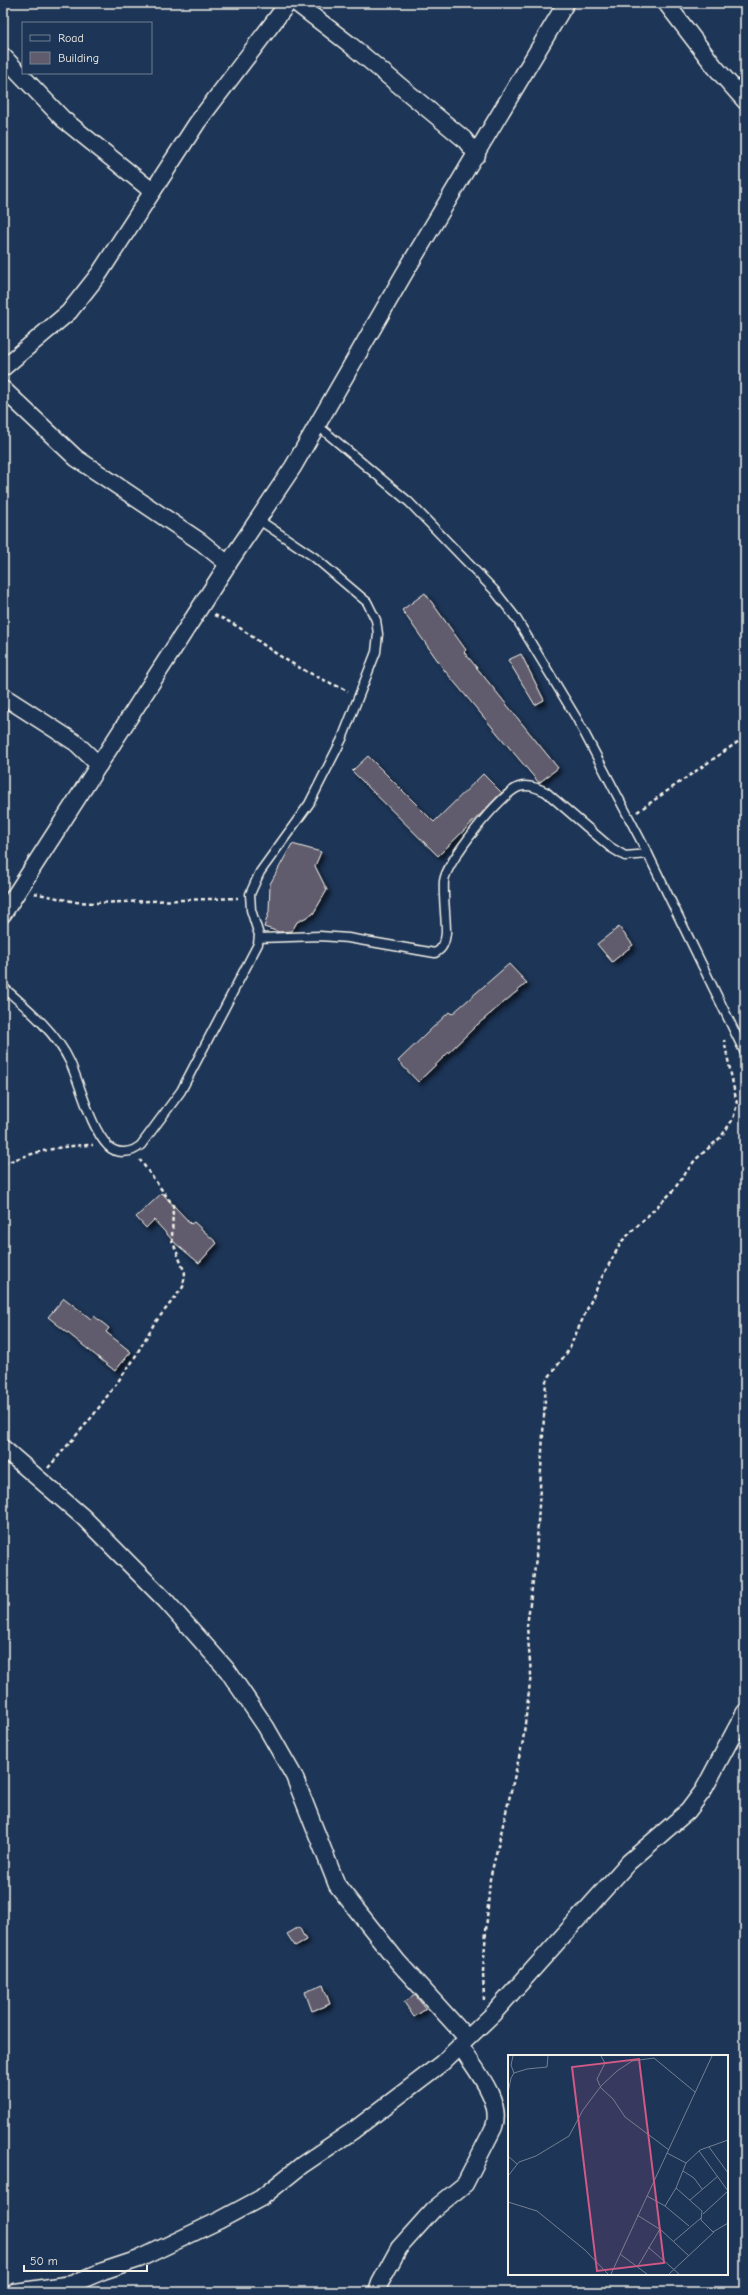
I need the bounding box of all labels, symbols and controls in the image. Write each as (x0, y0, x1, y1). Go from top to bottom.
legend (22, 22, 152, 74)
text: Road (58, 31, 84, 45)
text: Building (58, 51, 99, 65)
inset map (508, 2055, 728, 2275)
scale bar (24, 2247, 147, 2273)
text: 50 m (30, 2254, 58, 2268)

